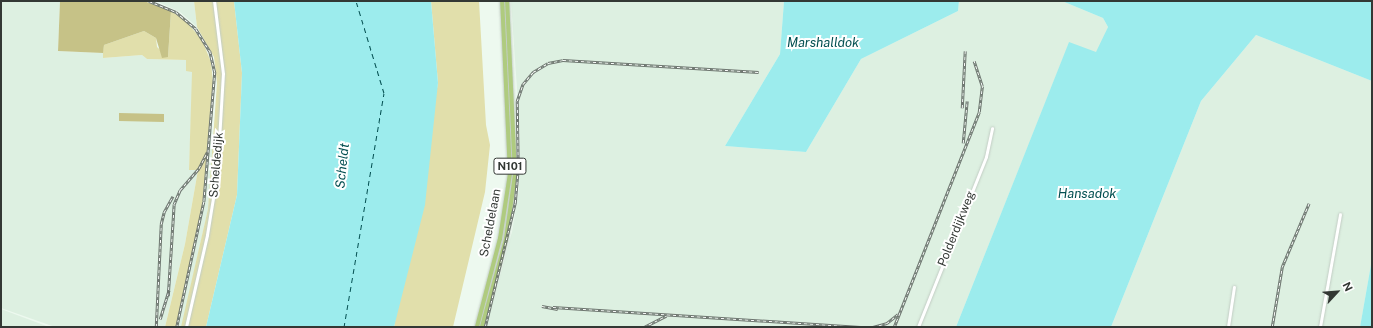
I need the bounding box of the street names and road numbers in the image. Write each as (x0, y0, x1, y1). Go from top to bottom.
street label: Scheldedijk (207, 132, 227, 198)
road number: N101 (493, 157, 527, 175)
street label: Scheldelaan (477, 188, 505, 258)
street label: Polderdijkweg (935, 189, 979, 269)

